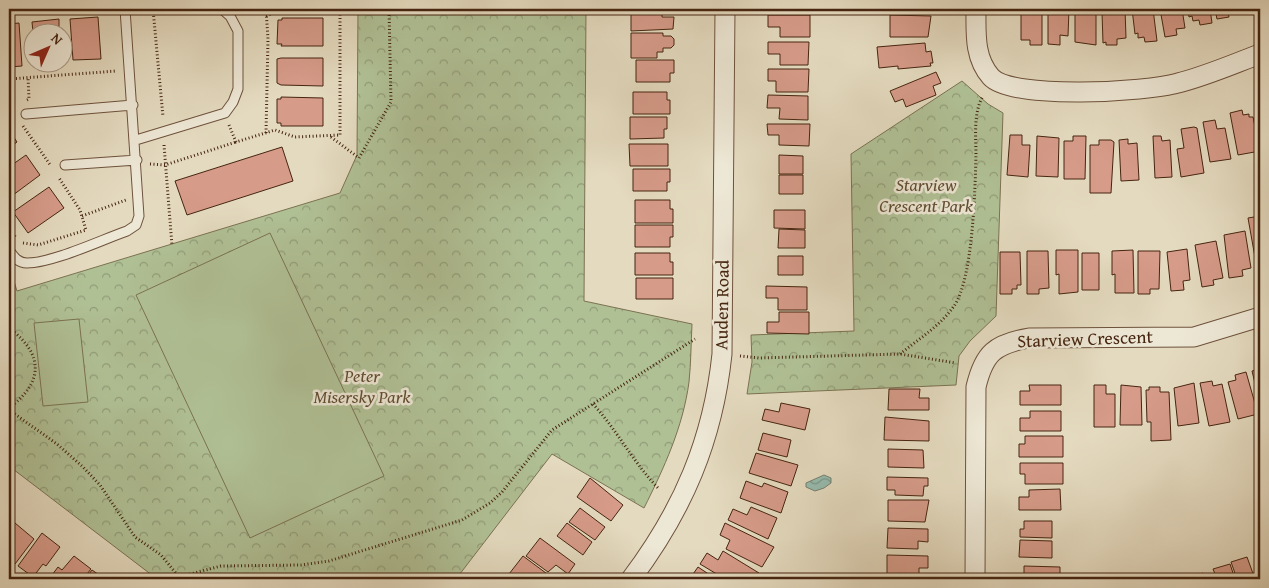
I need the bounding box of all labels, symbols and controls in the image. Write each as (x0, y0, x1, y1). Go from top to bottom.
north arrow (22, 22, 72, 72)
text: N (47, 28, 68, 50)
park label: Starview Crescent Park (879, 171, 974, 219)
street label: Auden Road (707, 259, 736, 350)
street label: Starview Crescent (1017, 323, 1154, 354)
park label: Peter Misersky Park (313, 362, 411, 410)

